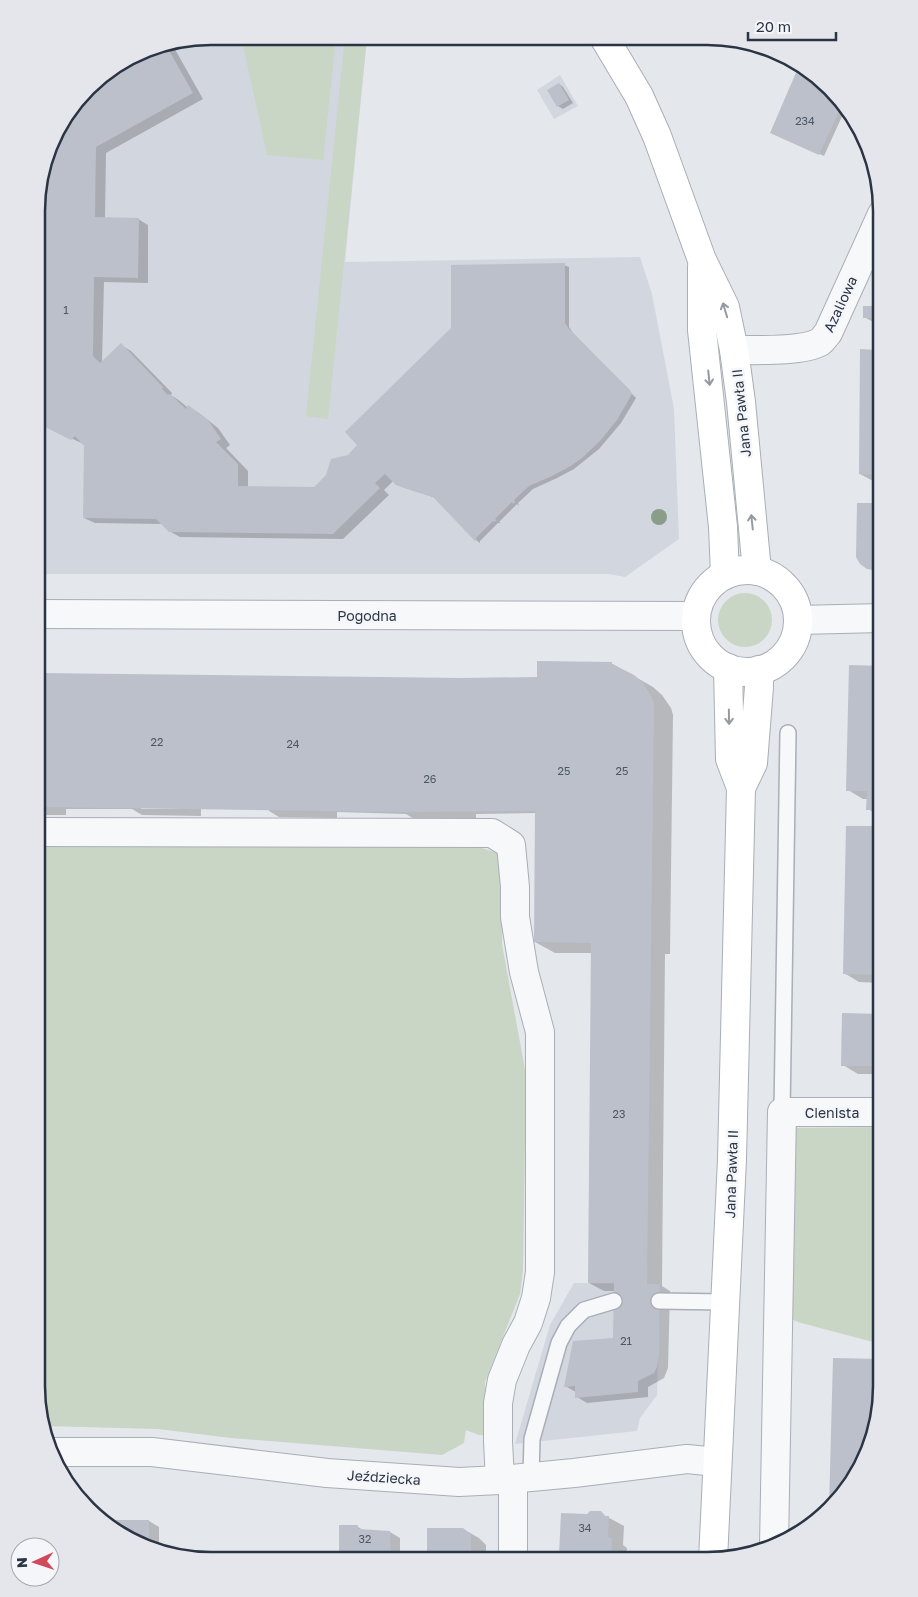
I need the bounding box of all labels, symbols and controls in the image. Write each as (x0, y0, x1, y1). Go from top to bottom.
scale bar (748, 10, 836, 42)
text: 20 m (756, 17, 791, 35)
house number: 234 (795, 114, 815, 127)
street label: Azaliowa (820, 273, 860, 335)
one-way arrow (719, 302, 729, 318)
house number: 1 (63, 303, 69, 316)
street label: Jana Pawła II (728, 368, 754, 458)
one-way arrow (704, 370, 714, 386)
one-way arrow (747, 515, 757, 531)
street label: Pogodna (337, 607, 397, 624)
one-way arrow (724, 709, 733, 725)
house number: 22 (151, 735, 163, 748)
house number: 24 (286, 737, 300, 750)
house number: 25 (558, 764, 570, 777)
house number: 25 (616, 764, 628, 777)
house number: 26 (423, 772, 437, 785)
street label: Cienista (805, 1104, 859, 1121)
house number: 23 (613, 1107, 625, 1120)
street label: Jana Pawła II (721, 1129, 741, 1219)
house number: 21 (620, 1334, 632, 1347)
street label: Jeździecka (347, 1466, 421, 1488)
house number: 34 (578, 1521, 592, 1534)
house number: 32 (359, 1532, 371, 1545)
north arrow (10, 1537, 60, 1587)
text: N (13, 1557, 30, 1568)

